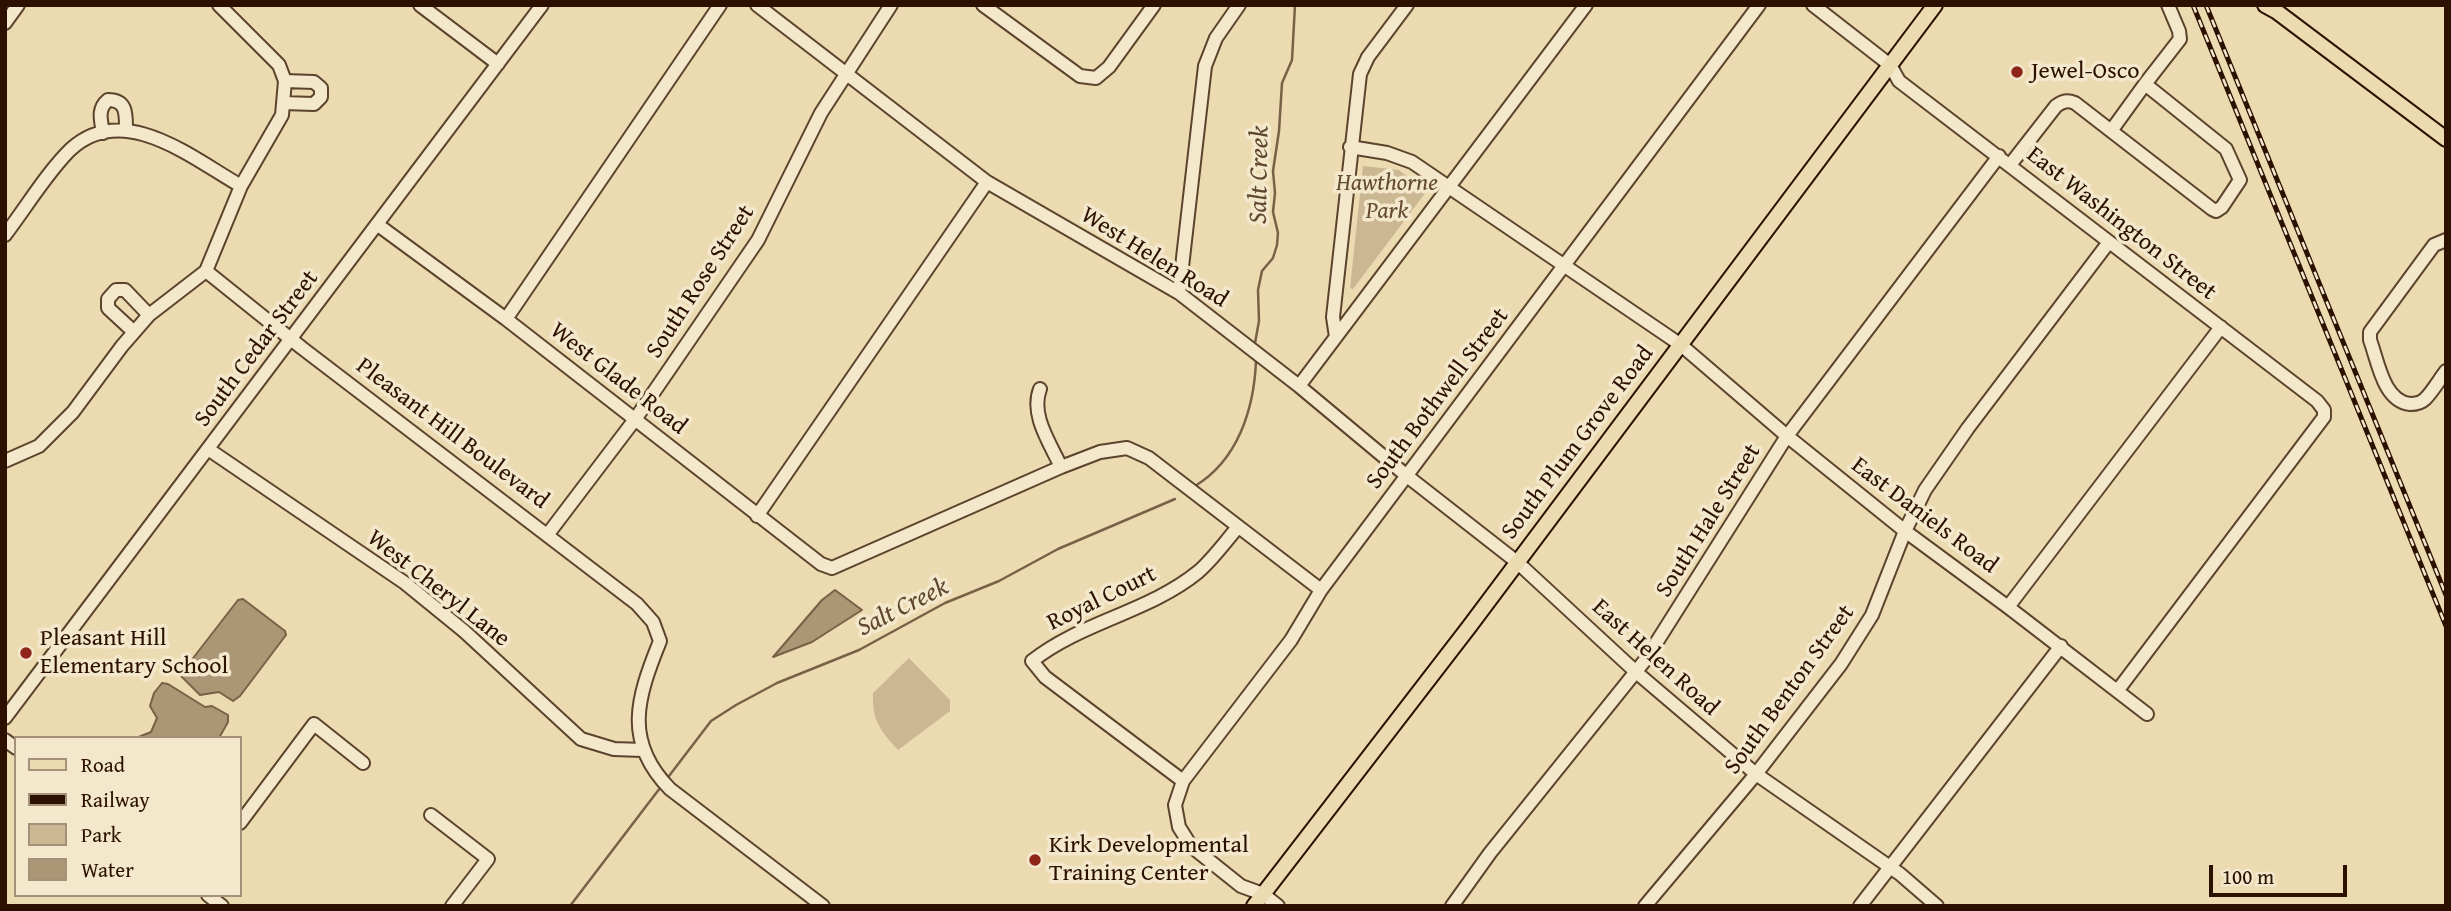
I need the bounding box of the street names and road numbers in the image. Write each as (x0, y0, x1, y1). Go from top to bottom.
street label: East Washington Street (2020, 141, 2222, 307)
street label: South Rose Street (641, 200, 761, 364)
street label: West Helen Road (1075, 201, 1233, 315)
street label: South Cedar Street (189, 265, 325, 433)
street label: South Bothwell Street (1361, 303, 1515, 495)
street label: West Glade Road (544, 317, 692, 441)
street label: South Plum Grove Road (1496, 340, 1660, 546)
street label: Pleasant Hill Boulevard (350, 352, 554, 516)
street label: South Hale Street (1650, 439, 1768, 603)
street label: East Daniels Road (1845, 452, 2003, 580)
street label: West Cheryl Lane (361, 524, 515, 654)
street label: Royal Court (1043, 560, 1161, 638)
street label: East Helen Road (1586, 593, 1724, 723)
street label: South Benton Street (1719, 600, 1861, 780)

